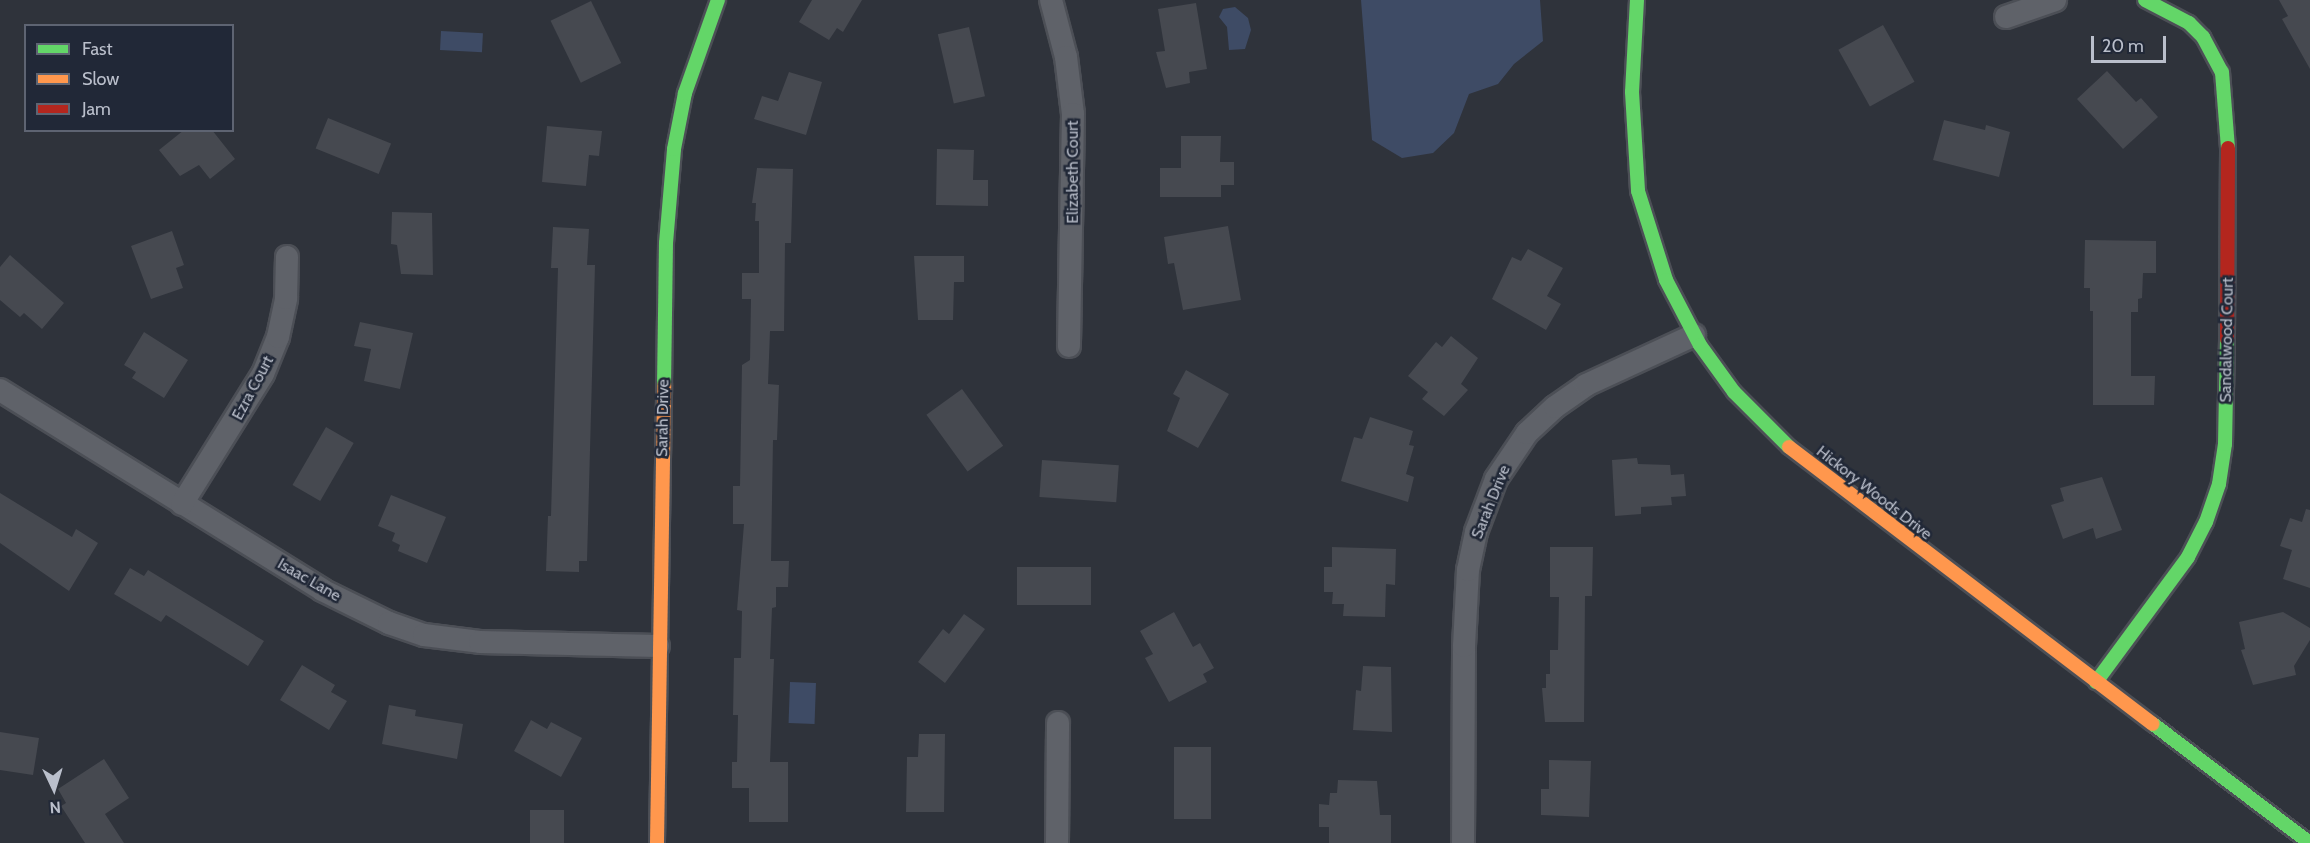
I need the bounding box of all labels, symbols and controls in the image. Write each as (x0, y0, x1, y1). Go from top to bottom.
legend (24, 24, 234, 132)
scale bar (2094, 24, 2169, 62)
text: 20 m (2102, 35, 2144, 57)
text: Fast (82, 38, 113, 60)
text: Slow (82, 68, 119, 90)
text: Jam (82, 98, 111, 120)
street label: Elizabeth Court (1063, 120, 1083, 224)
street label: Sandalwood Court (2216, 277, 2238, 403)
street label: Ezra Court (228, 353, 278, 423)
street label: Sarah Drive (653, 379, 673, 457)
street label: Hickory Woods Drive (1812, 442, 1936, 544)
street label: Sarah Drive (1468, 462, 1514, 542)
street label: Isaac Lane (274, 554, 344, 606)
north arrow (24, 759, 84, 819)
text: N (49, 798, 62, 817)

